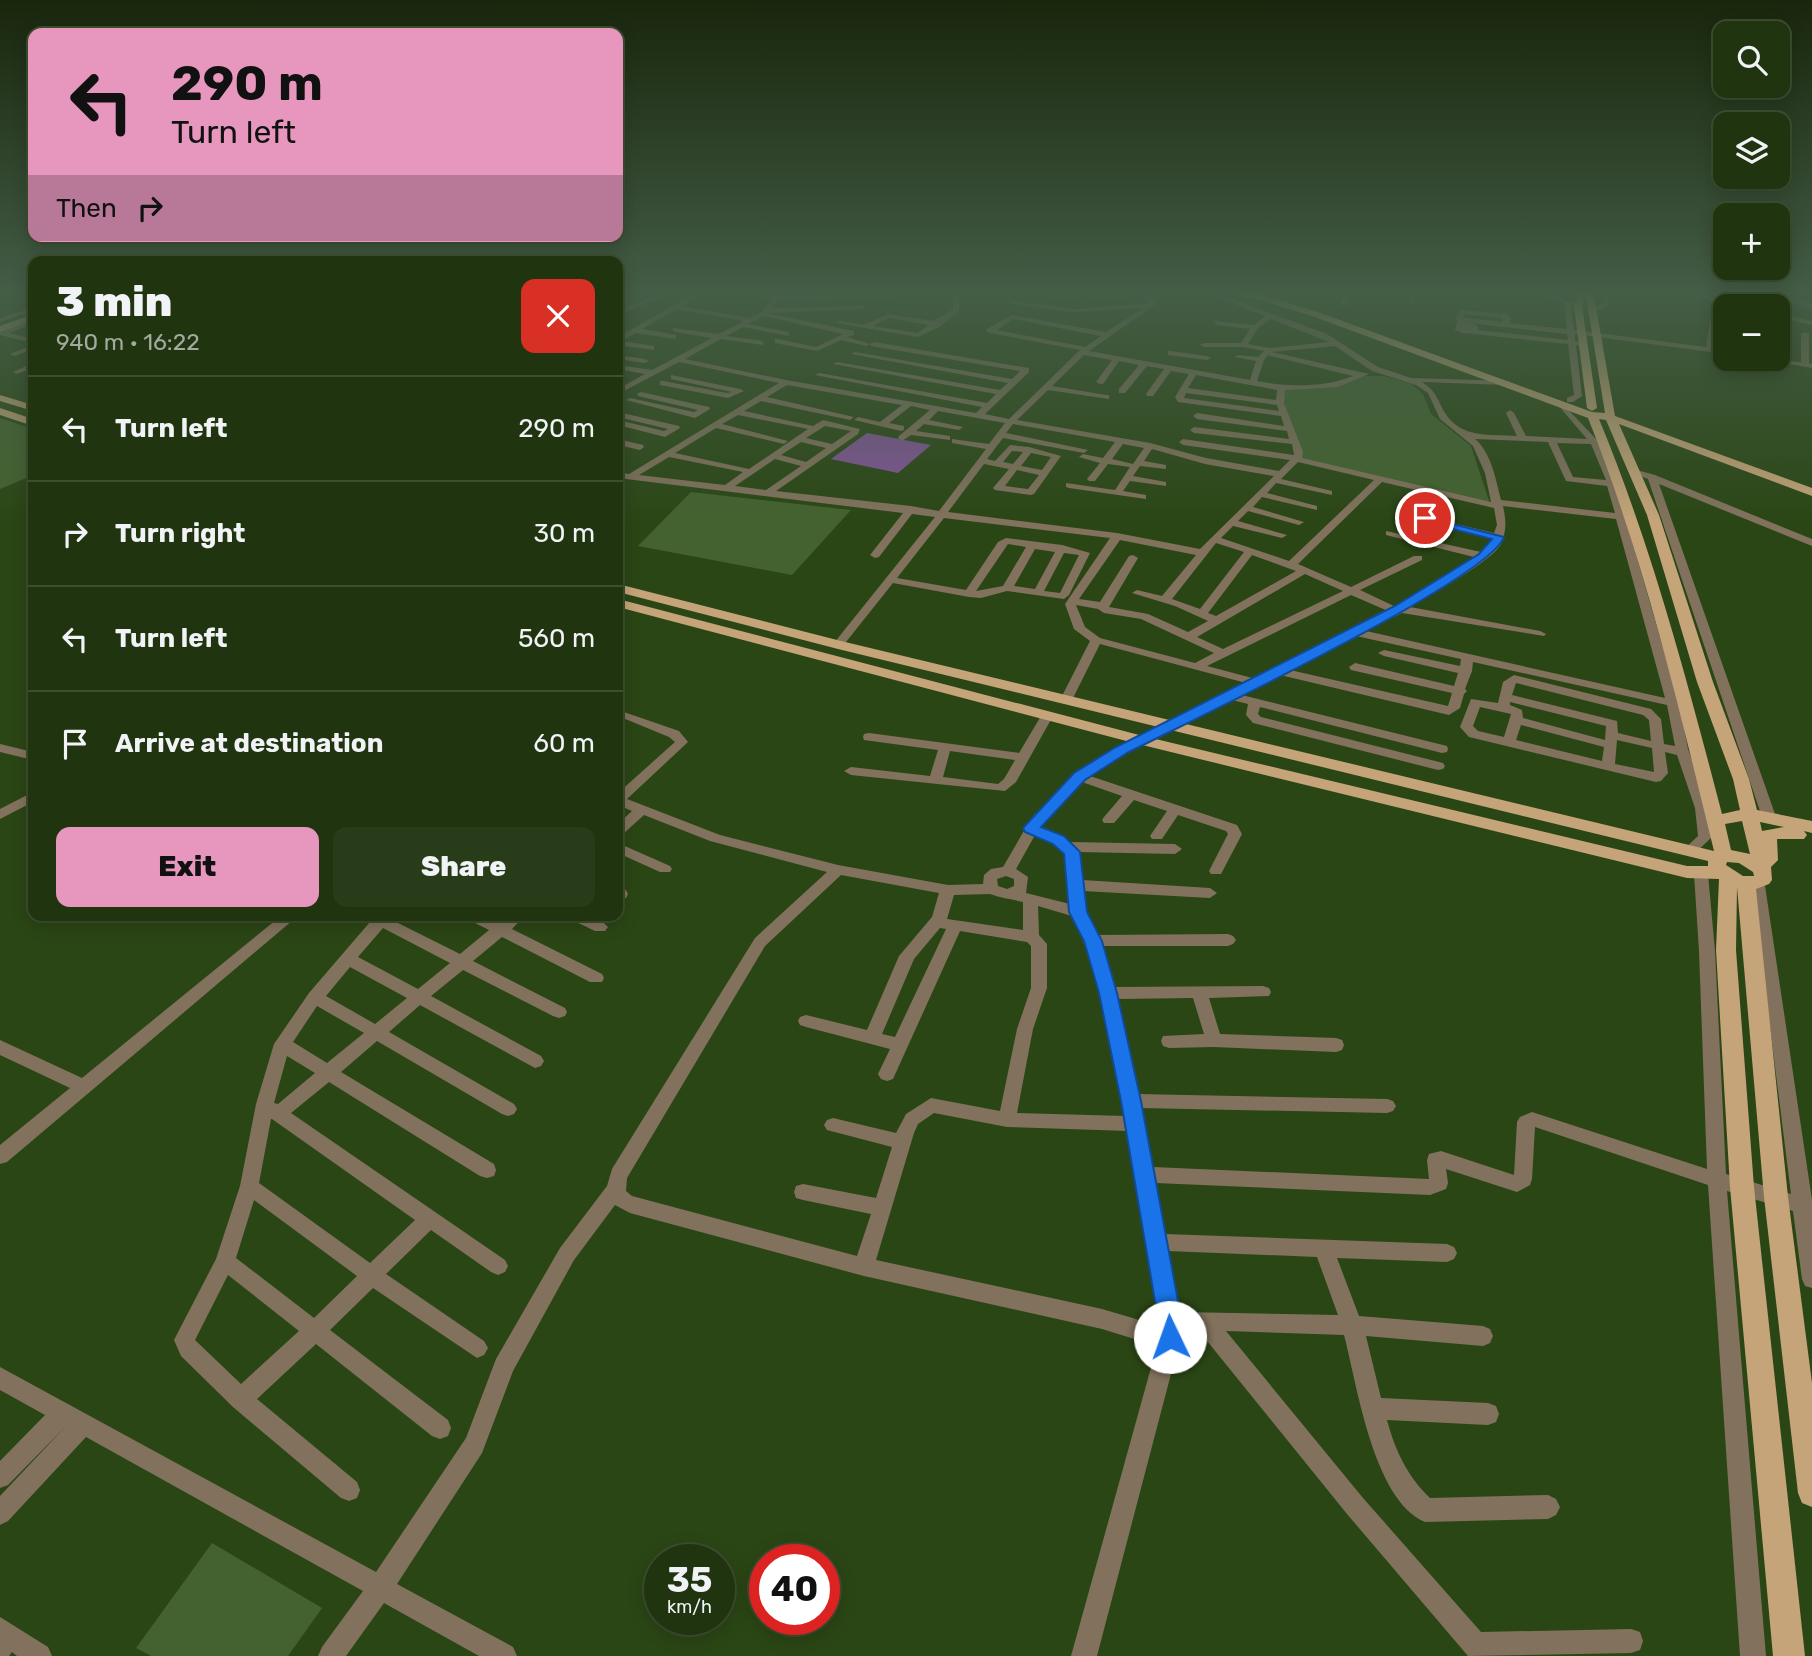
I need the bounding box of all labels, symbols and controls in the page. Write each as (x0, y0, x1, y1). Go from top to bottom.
map controls (1713, 21, 1790, 371)
button: search (1713, 21, 1790, 98)
text: 290 m (171, 54, 323, 112)
icon: left (56, 56, 147, 147)
button: layers (1713, 112, 1790, 189)
text: Turn left (171, 113, 296, 151)
icon: right (131, 189, 169, 227)
text: Then (56, 193, 117, 224)
button: + (1713, 203, 1790, 280)
text: 3 min (56, 277, 172, 327)
button: close (521, 279, 595, 353)
button: − (1713, 294, 1790, 371)
text: 940 m · 16:22 (56, 328, 200, 356)
icon: left (56, 410, 94, 448)
text: Turn left (115, 413, 227, 444)
text: 290 m (518, 413, 595, 444)
pin (1395, 488, 1455, 548)
icon: arrive (1406, 499, 1444, 537)
icon: right (56, 515, 94, 553)
text: Turn right (115, 518, 245, 549)
text: 30 m (533, 518, 595, 549)
icon: left (56, 620, 94, 658)
text: Turn left (115, 623, 227, 654)
text: 560 m (518, 623, 595, 654)
icon: arrive (56, 725, 94, 763)
text: Arrive at destination (115, 728, 383, 759)
text: 60 m (533, 728, 595, 759)
button: Exit (56, 827, 319, 907)
button: Share (333, 827, 595, 907)
position arrow (1133, 1300, 1207, 1374)
speed limit sign: 40 (749, 1544, 840, 1635)
text: 35 (667, 1559, 712, 1601)
text: km/h (667, 1596, 712, 1618)

